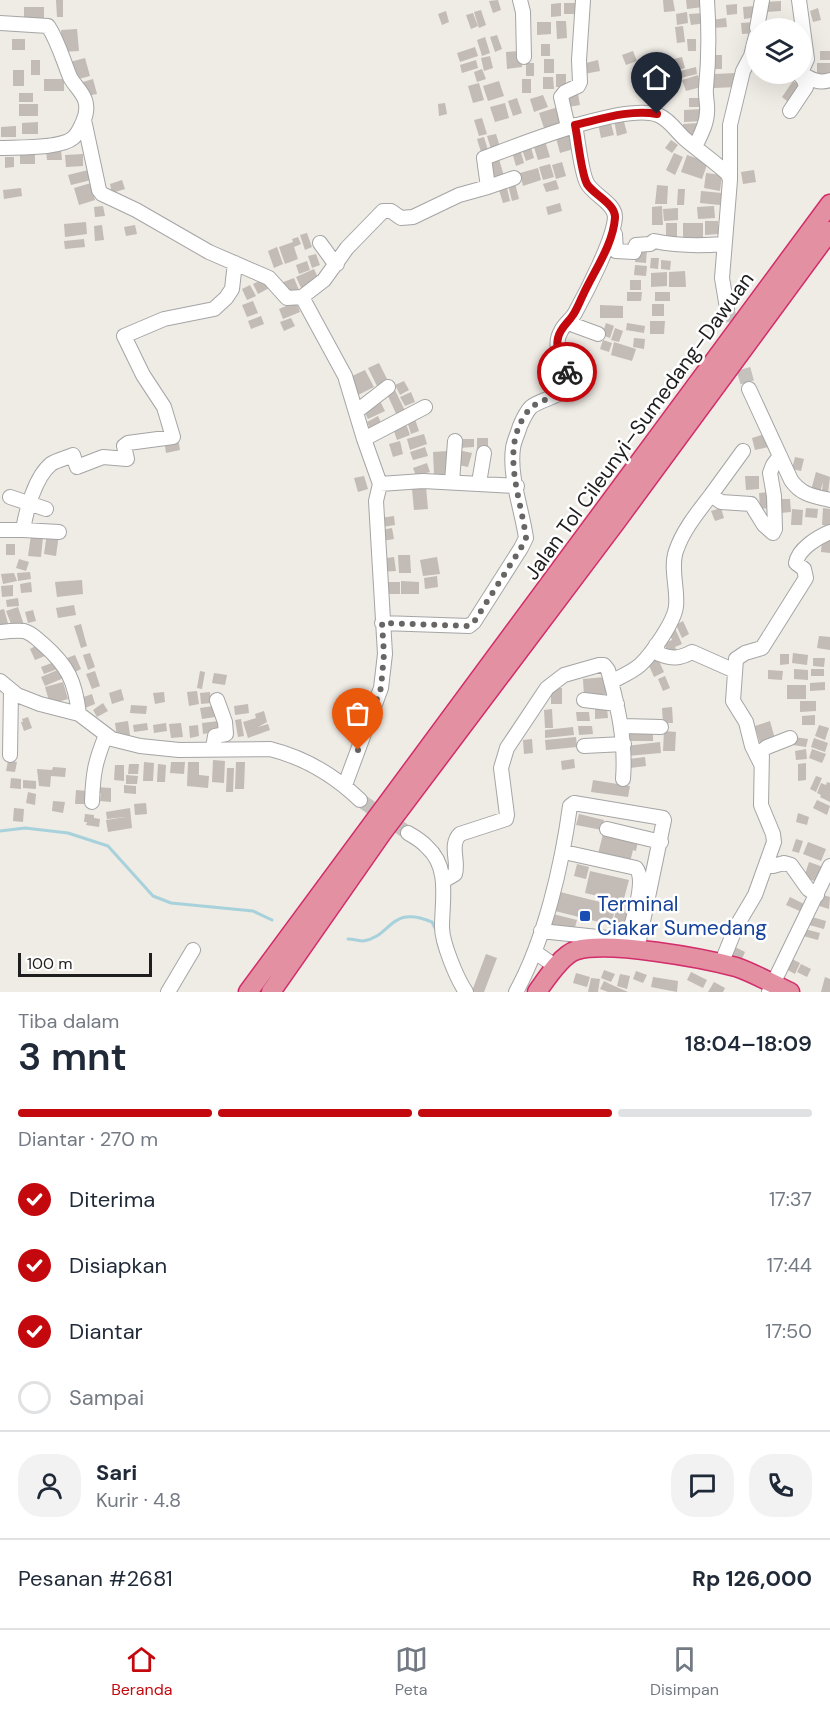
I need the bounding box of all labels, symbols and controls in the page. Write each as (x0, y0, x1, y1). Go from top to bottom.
map controls (746, 18, 812, 84)
button: layers (746, 18, 812, 84)
pin (631, 52, 682, 114)
icon: home (640, 61, 673, 94)
street label: Jalan Tol Cileunyi–Sumedang–Dawuan (518, 266, 760, 586)
courier (537, 342, 597, 402)
icon: bike (551, 356, 584, 389)
pin (332, 688, 383, 750)
icon: bag (341, 697, 374, 730)
place label: Terminal Ciakar Sumedang (597, 890, 767, 942)
marker: Terminal Ciakar Sumedang (578, 909, 592, 923)
scale bar (18, 950, 152, 977)
text: 100 m (27, 953, 72, 974)
text: Tiba dalam (18, 1008, 119, 1034)
text: 18:04–18:09 (685, 1029, 812, 1058)
text: 3 mnt (18, 1031, 127, 1082)
text: Diantar · 270 m (18, 1126, 158, 1152)
icon: check (18, 1183, 51, 1216)
text: Diterima (69, 1185, 155, 1214)
text: 17:37 (769, 1186, 812, 1212)
icon: check (18, 1249, 51, 1282)
text: Disiapkan (69, 1251, 167, 1280)
text: 17:44 (767, 1252, 812, 1278)
icon: check (18, 1315, 51, 1348)
text: Diantar (69, 1317, 143, 1346)
text: 17:50 (765, 1318, 812, 1344)
text: Sampai (69, 1383, 144, 1412)
button: person (18, 1454, 81, 1517)
button: chat (671, 1454, 734, 1517)
button: phone (749, 1454, 812, 1517)
text: Sari (96, 1458, 137, 1487)
text: Kurir · 4.8 (96, 1487, 181, 1513)
text: Pesanan #2681 (18, 1564, 173, 1593)
text: Rp 126,000 (692, 1564, 812, 1593)
tab: Beranda (111, 1643, 172, 1700)
tab: Peta (395, 1643, 428, 1700)
tab: Disimpan (650, 1643, 719, 1700)

